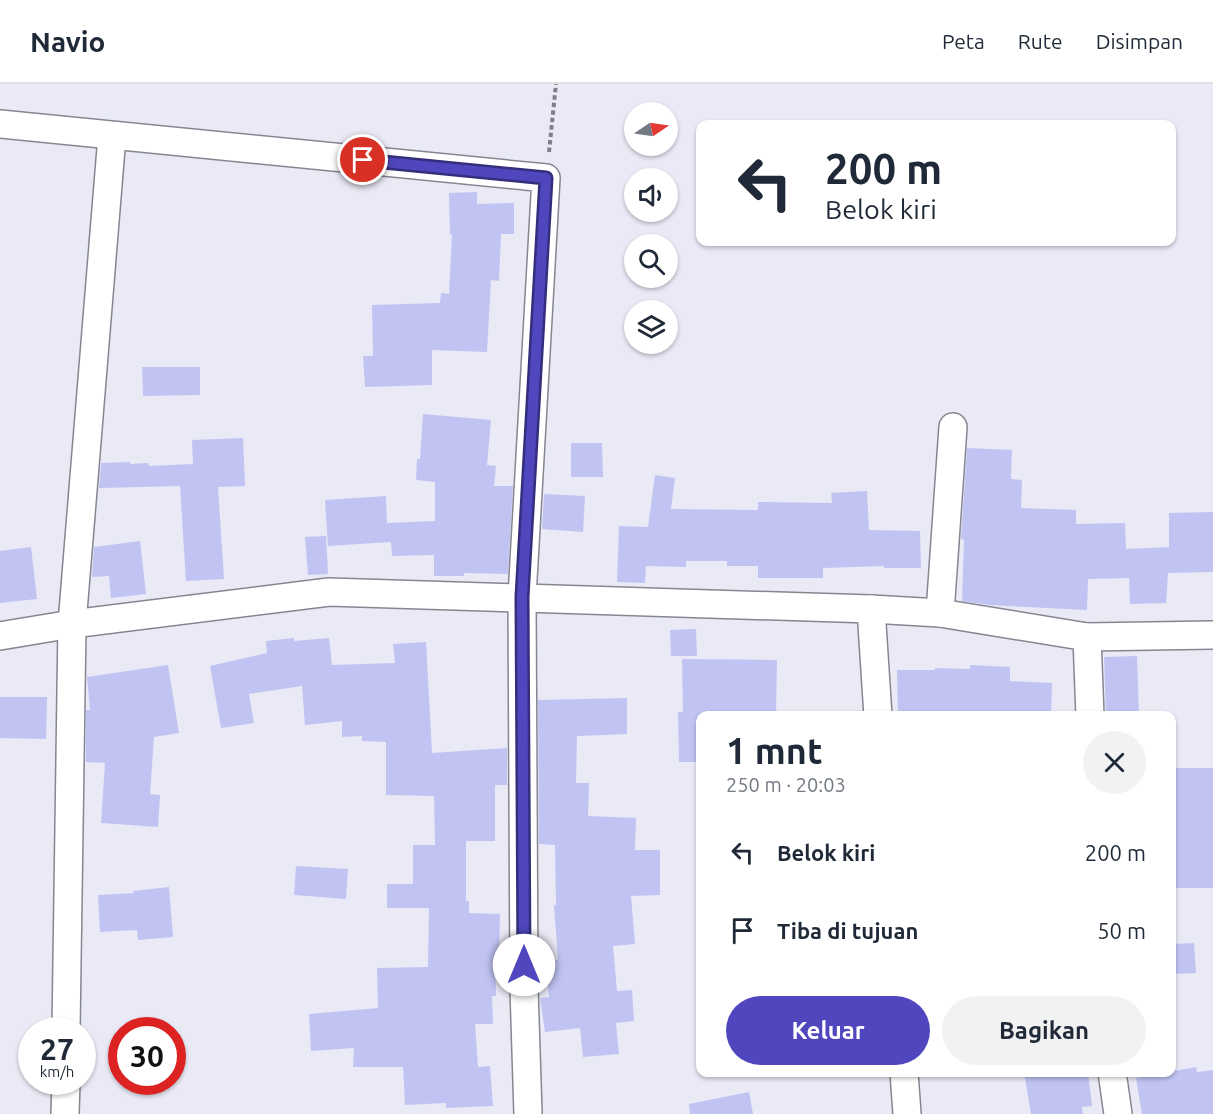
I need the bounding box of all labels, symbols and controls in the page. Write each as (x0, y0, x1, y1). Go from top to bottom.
text: Navio (30, 26, 105, 57)
text: Peta (942, 29, 985, 53)
text: Rute (1018, 29, 1063, 53)
text: Disimpan (1096, 29, 1183, 53)
north arrow (624, 102, 678, 156)
map controls (624, 102, 678, 354)
pin (337, 134, 388, 185)
icon: arrive (346, 143, 379, 176)
icon: left (726, 144, 804, 222)
text: 200 m (825, 145, 942, 192)
button: sound (624, 168, 678, 222)
text: Belok kiri (825, 194, 937, 224)
button: search (624, 234, 678, 288)
button: layers (624, 300, 678, 354)
text: 1 mnt (726, 730, 822, 771)
button: close (1083, 731, 1146, 794)
text: 250 m · 20:03 (726, 773, 846, 796)
icon: left (726, 836, 759, 869)
text: Belok kiri (777, 840, 875, 865)
text: 200 m (1085, 840, 1146, 865)
icon: arrive (726, 914, 759, 947)
text: Tiba di tujuan (777, 918, 918, 943)
text: 50 m (1097, 918, 1146, 943)
position arrow (492, 933, 556, 997)
button: Keluar (726, 996, 930, 1065)
button: Bagikan (942, 996, 1146, 1065)
speed limit sign: 30 (108, 1017, 186, 1095)
text: 27 (40, 1032, 74, 1066)
text: km/h (40, 1063, 74, 1080)

